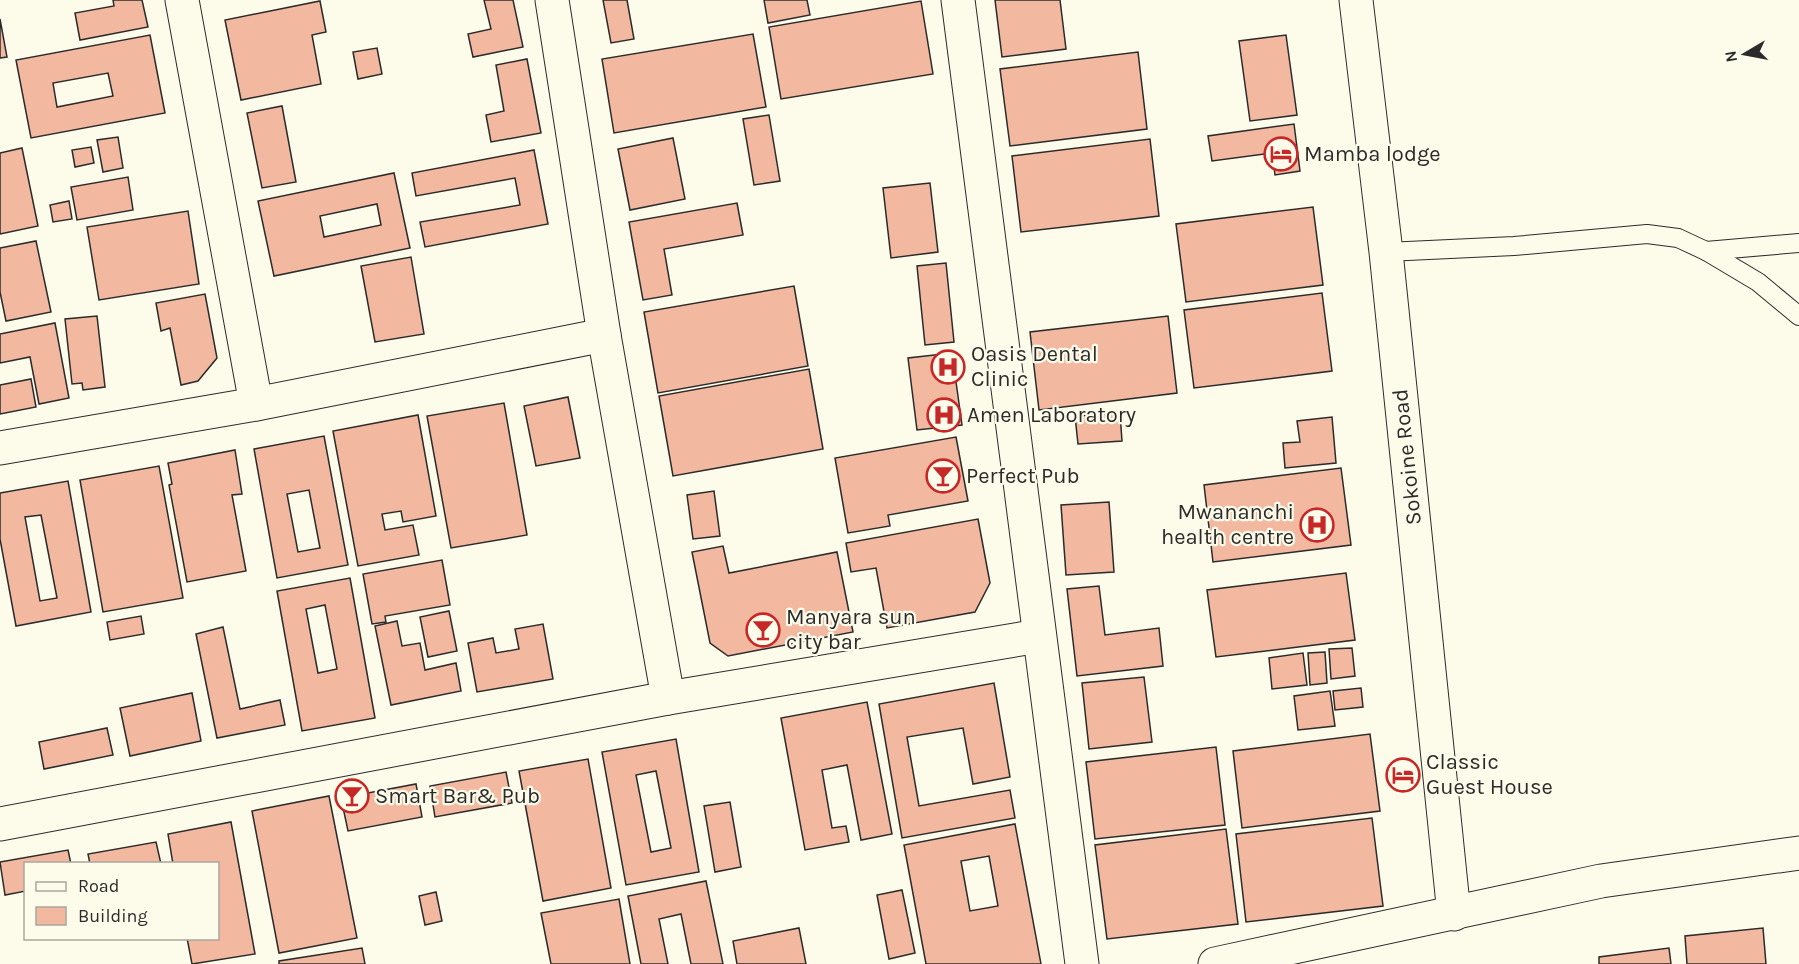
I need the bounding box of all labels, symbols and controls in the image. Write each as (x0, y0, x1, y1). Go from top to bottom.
north arrow (1715, 24, 1775, 84)
text: N (1720, 49, 1741, 64)
hotel icon: Mamba lodge (1263, 136, 1299, 172)
place label: Mamba lodge (1304, 141, 1441, 167)
place label: Oasis Dental Clinic (971, 341, 1098, 392)
hospital icon: Oasis Dental Clinic (930, 349, 966, 385)
street label: Sokoine Road (1387, 388, 1427, 526)
hospital icon: Amen Laboratory (926, 397, 962, 433)
place label: Amen Laboratory (967, 402, 1136, 428)
bar icon: Perfect Pub (925, 458, 961, 494)
place label: Perfect Pub (966, 463, 1080, 489)
place label: Mwananchi health centre (1161, 499, 1294, 550)
hospital icon: Mwananchi health centre (1299, 507, 1335, 543)
place label: Manyara sun city bar (786, 604, 916, 655)
bar icon: Manyara sun city bar (745, 612, 781, 648)
place label: Classic Guest House (1426, 749, 1553, 800)
hotel icon: Classic Guest House (1385, 757, 1421, 793)
bar icon: Smart Bar& Pub (334, 778, 370, 814)
place label: Smart Bar& Pub (375, 783, 540, 809)
legend (24, 862, 219, 940)
text: Road (78, 875, 119, 897)
text: Building (78, 905, 148, 927)

